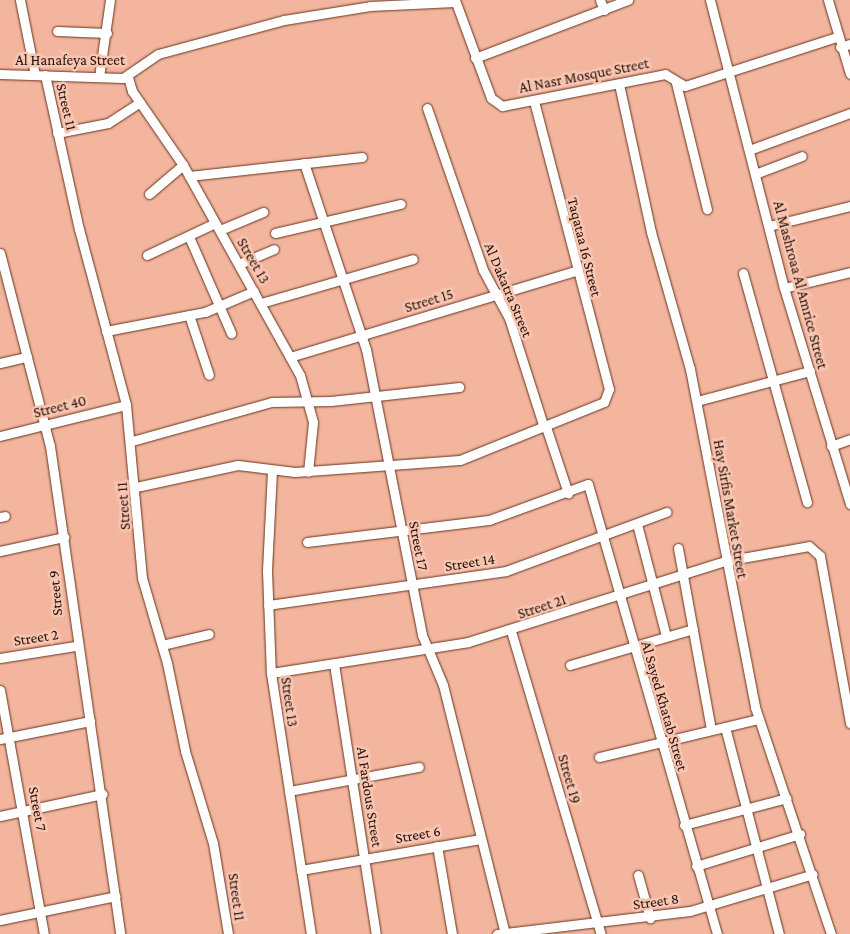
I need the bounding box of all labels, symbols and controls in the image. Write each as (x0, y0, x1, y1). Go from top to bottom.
street label: Al Hanafeya Street (15, 52, 125, 70)
street label: Al Nasr Mosque Street (518, 55, 650, 97)
street label: Street 11 (52, 82, 80, 132)
street label: Taqataa 16 Street (563, 196, 605, 298)
street label: Al Mashroaa Al Amrice Street (769, 199, 831, 371)
street label: Street 13 (233, 235, 273, 287)
street label: Al Dakatra Street (480, 240, 536, 340)
street label: Street 15 (402, 285, 456, 317)
street label: Street 40 (32, 392, 88, 422)
street label: Hay Sirfis Market Street (709, 438, 751, 580)
street label: Street 11 (113, 481, 135, 531)
street label: Street 17 (404, 520, 432, 572)
street label: Street 14 (444, 550, 496, 576)
street label: Street 9 (45, 570, 67, 616)
street label: Street 21 (515, 591, 569, 623)
street label: Street 2 (12, 626, 60, 650)
street label: Al Sayed Khatab Street (637, 639, 691, 773)
street label: Street 13 (277, 676, 301, 728)
street label: Al Fardous Street (352, 746, 386, 848)
street label: Street 19 (553, 752, 585, 806)
street label: Street 7 (24, 785, 50, 833)
street label: Street 6 (394, 822, 442, 848)
street label: Street 11 (224, 872, 248, 922)
street label: Street 8 (632, 890, 680, 914)

